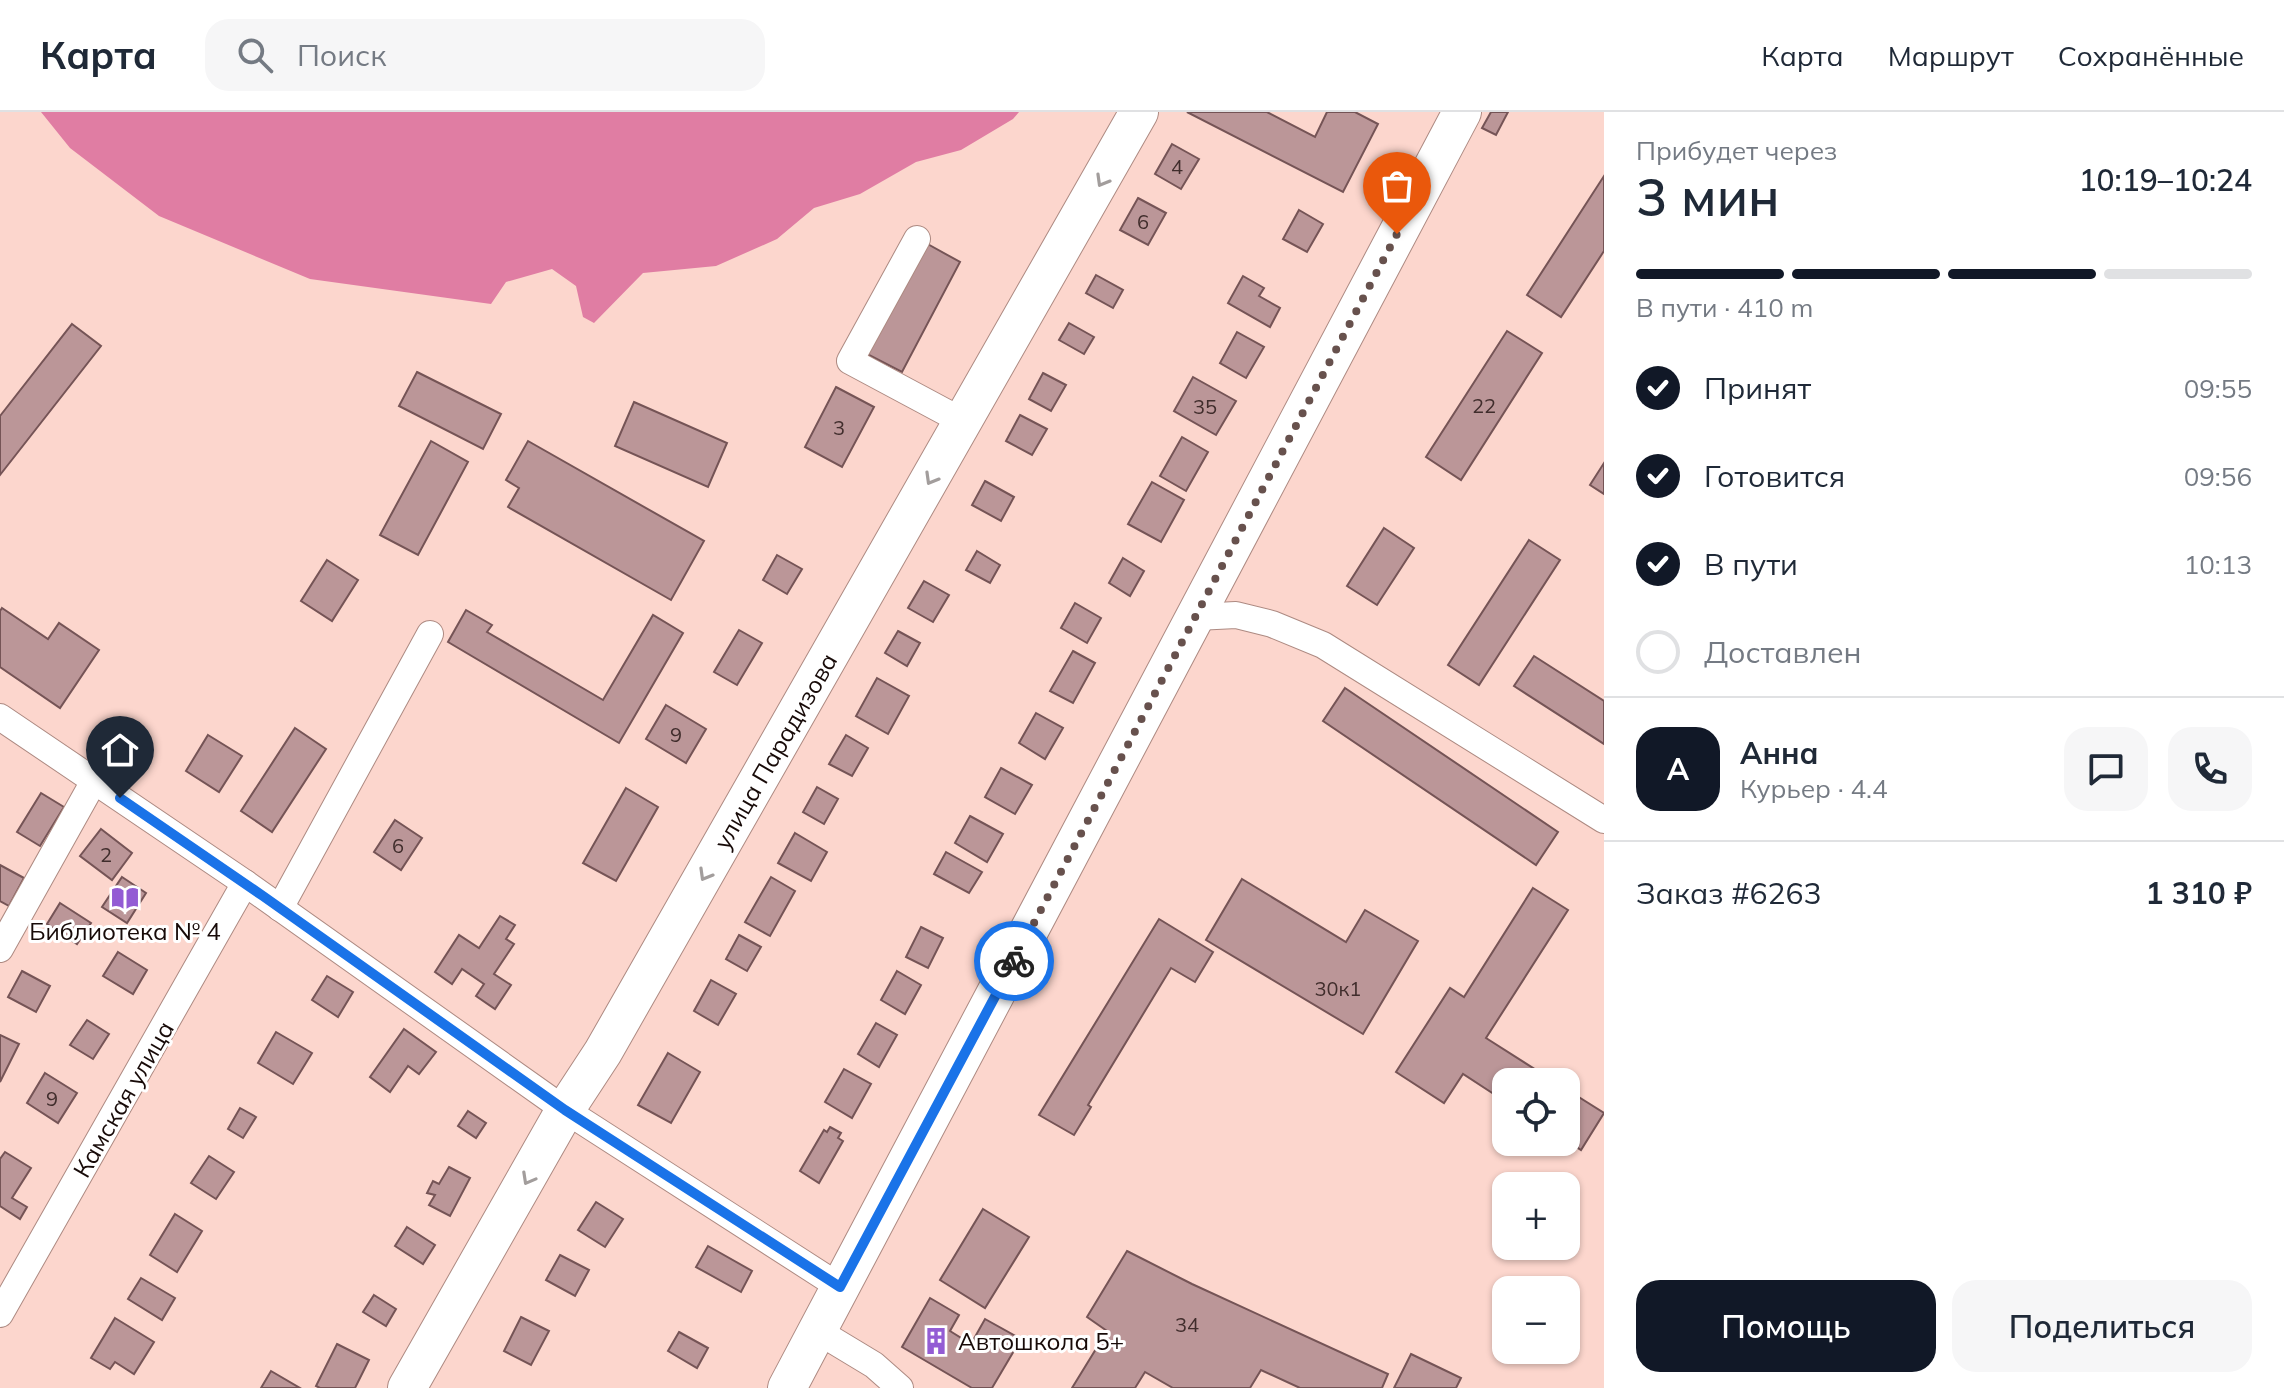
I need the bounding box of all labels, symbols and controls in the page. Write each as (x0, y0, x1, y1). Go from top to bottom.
search box (205, 19, 765, 91)
text: Карта (40, 31, 157, 79)
icon: search (233, 33, 277, 77)
text: Поиск (297, 36, 386, 74)
text: Карта (1761, 38, 1844, 73)
text: Маршрут (1888, 38, 2014, 73)
text: Сохранённые (2058, 38, 2244, 73)
text: Прибудет через (1636, 134, 1837, 167)
pin (1363, 152, 1431, 234)
house number: 4 (1171, 154, 1183, 179)
text: 10:19–10:24 (2079, 161, 2252, 199)
icon: bag (1375, 164, 1419, 208)
text: 3 мин (1636, 164, 1780, 229)
one-way arrow (1096, 172, 1112, 187)
house number: 6 (1137, 209, 1149, 234)
text: В пути · 410 m (1636, 291, 1813, 324)
icon: check (1636, 366, 1680, 410)
text: Принят (1704, 369, 1811, 407)
text: 09:55 (2184, 372, 2252, 405)
house number: 22 (1472, 393, 1496, 418)
house number: 35 (1193, 394, 1217, 419)
house number: 3 (833, 415, 845, 440)
icon: check (1636, 454, 1680, 498)
text: Готовится (1704, 457, 1845, 495)
text: 09:56 (2184, 460, 2252, 493)
one-way arrow (925, 470, 941, 485)
icon: check (1636, 542, 1680, 586)
text: В пути (1704, 545, 1798, 583)
text: 10:13 (2184, 548, 2252, 581)
text: Доставлен (1704, 633, 1862, 671)
street label: улица Парадизова (707, 648, 843, 854)
pin (86, 716, 154, 798)
house number: 9 (670, 722, 682, 747)
button: chat (2064, 727, 2148, 811)
button: phone (2168, 727, 2252, 811)
icon: home (98, 728, 142, 772)
text: Анна (1740, 734, 1819, 772)
text: А (1667, 750, 1689, 788)
text: Курьер · 4.4 (1740, 772, 1888, 805)
house number: 6 (392, 833, 404, 858)
house number: 2 (100, 842, 112, 867)
one-way arrow (699, 866, 715, 881)
text: Заказ #6263 (1636, 874, 1821, 912)
text: 1 310 ₽ (2146, 874, 2252, 912)
library icon: Библиотека № 4 (110, 883, 140, 913)
place label: Библиотека № 4 (29, 916, 221, 946)
courier (974, 921, 1054, 1001)
icon: bike (992, 939, 1036, 983)
house number: 30к1 (1315, 976, 1361, 1001)
street label: Камская улица (66, 1015, 180, 1183)
map controls (1492, 1068, 1580, 1364)
button: locate (1492, 1068, 1580, 1156)
house number: 9 (46, 1086, 58, 1111)
one-way arrow (522, 1170, 538, 1185)
button: + (1492, 1172, 1580, 1260)
button: − (1492, 1276, 1580, 1364)
button: Помощь (1636, 1280, 1936, 1372)
button: Поделиться (1952, 1280, 2252, 1372)
house number: 34 (1175, 1312, 1199, 1337)
building icon: Автошкола 5+ (921, 1326, 951, 1356)
place label: Автошкола 5+ (958, 1326, 1124, 1356)

